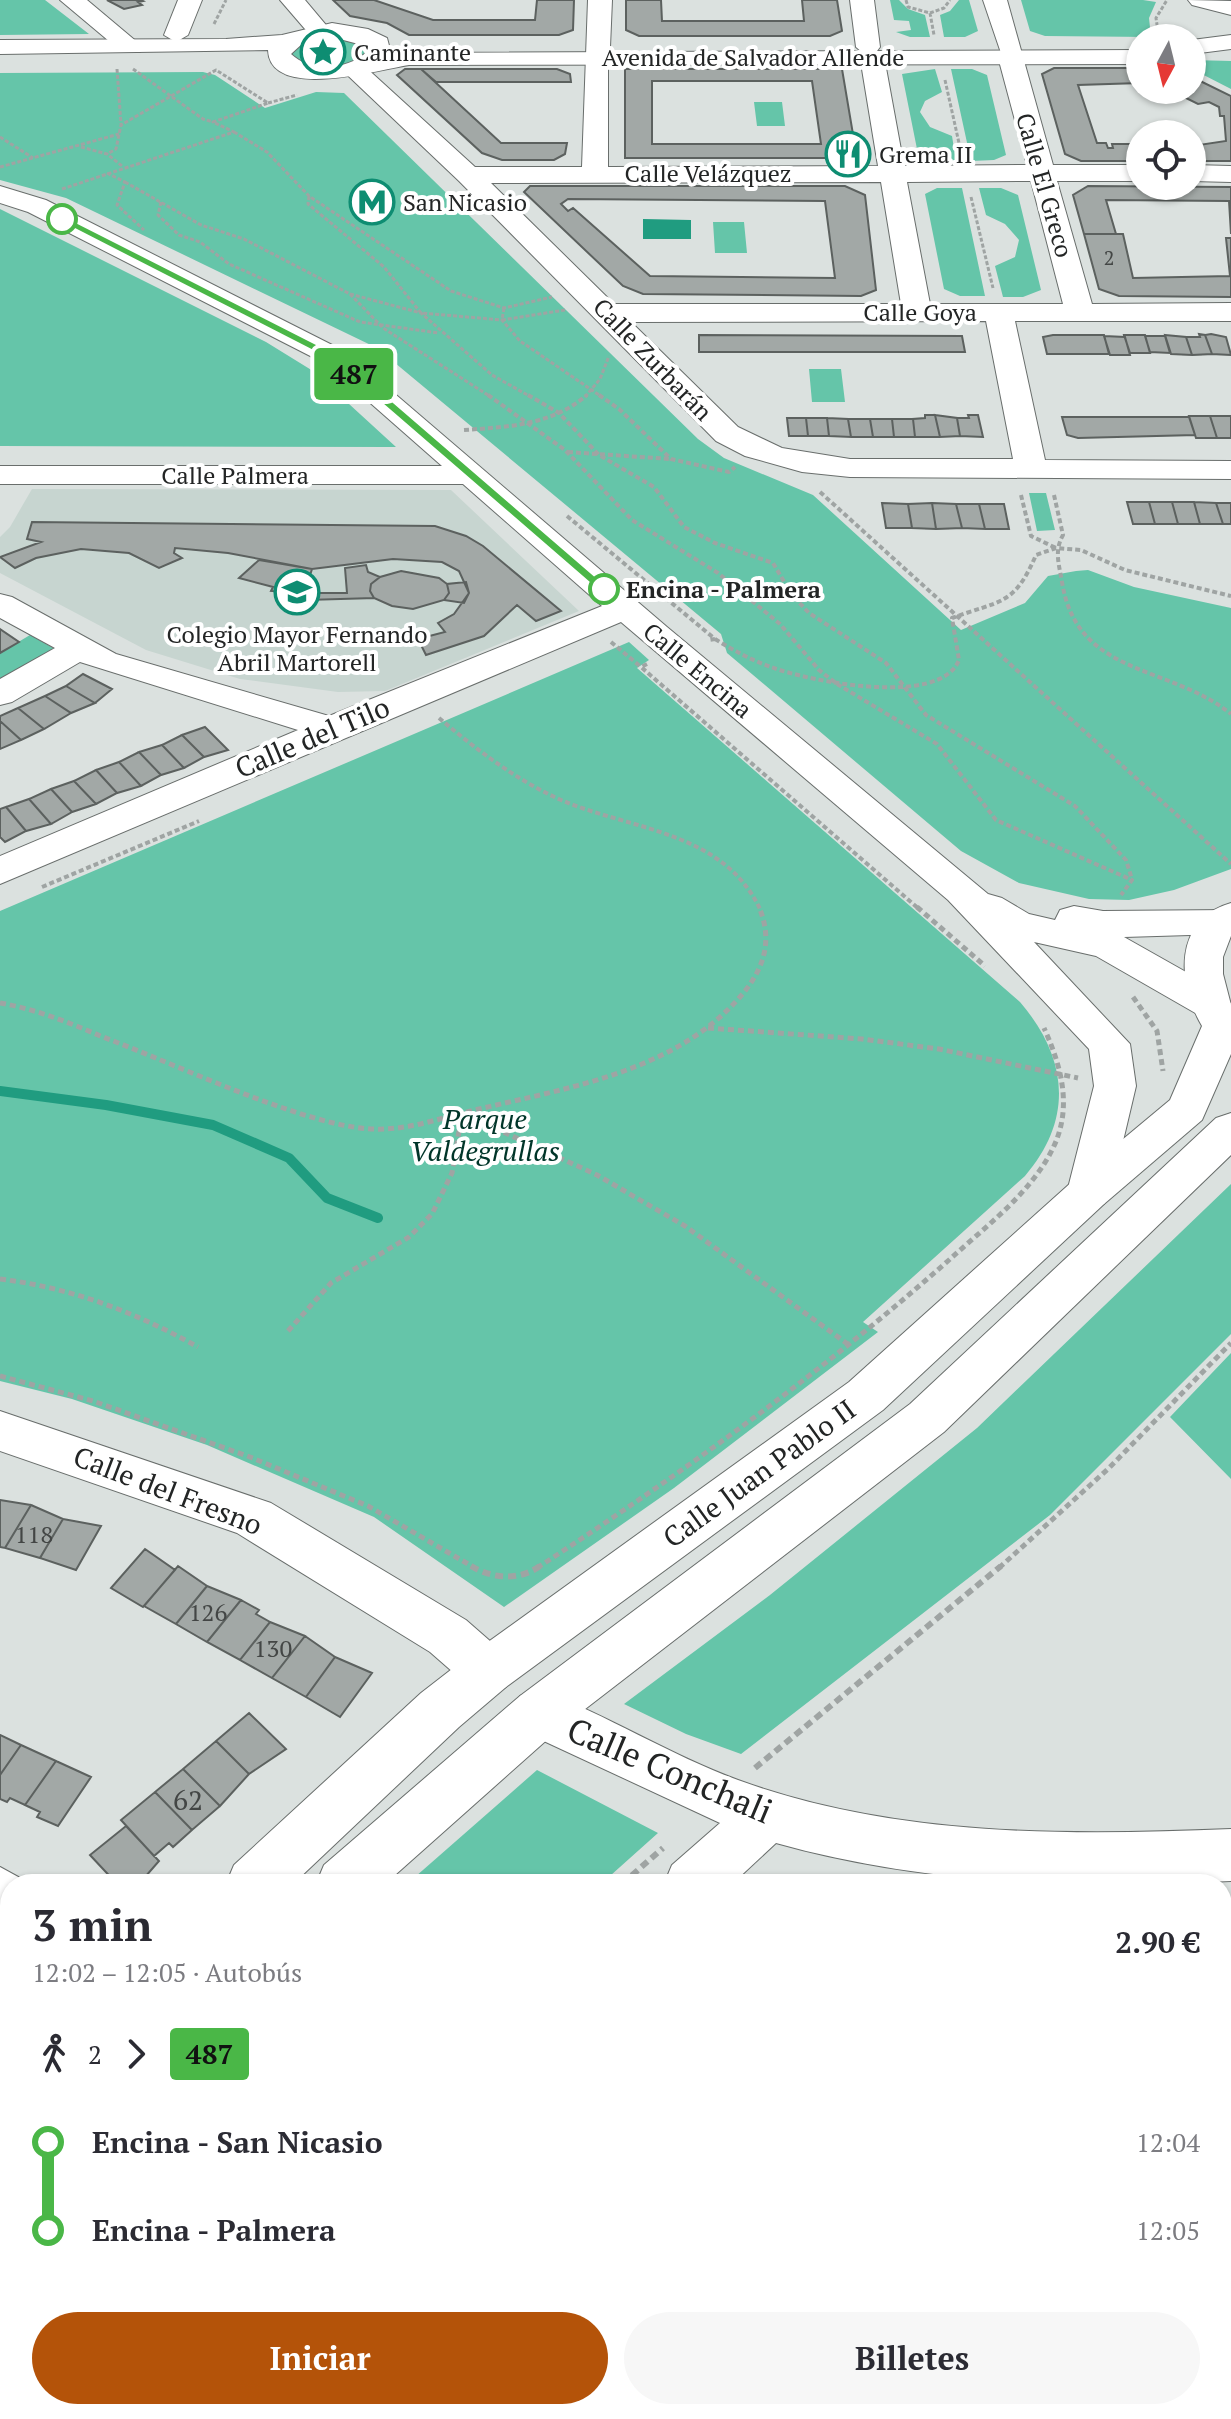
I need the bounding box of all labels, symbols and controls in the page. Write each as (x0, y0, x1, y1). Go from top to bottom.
north arrow (1126, 24, 1206, 104)
map controls (1126, 24, 1206, 200)
place icon: Caminante (299, 28, 347, 76)
place label: Caminante (354, 36, 471, 68)
street label: Avenida de Salvador Allende (602, 41, 904, 73)
street label: Calle El Greco (1009, 109, 1081, 261)
button: locate (1126, 120, 1206, 200)
restaurant icon: Grema II (824, 130, 872, 178)
place label: Grema II (879, 138, 972, 170)
street label: Calle Velázquez (625, 157, 791, 189)
metro station icon: San Nicasio (348, 178, 396, 226)
place label: San Nicasio (403, 186, 527, 218)
unlabelled marker (47, 204, 77, 234)
house number: 2 (1104, 244, 1114, 271)
street label: Calle Zurbarán (586, 291, 720, 427)
street label: Calle Goya (863, 296, 977, 328)
line badge: 487 (308, 348, 400, 400)
text: 487 (330, 355, 378, 392)
street label: Calle Palmera (161, 459, 309, 491)
school or university icon: Colegio Mayor Fernando Abril Martorell (273, 568, 321, 616)
place label: Encina - Palmera (626, 573, 822, 605)
marker: Encina - Palmera (589, 574, 619, 604)
street label: Calle Encina (637, 615, 759, 725)
place label: Colegio Mayor Fernando Abril Martorell (167, 618, 427, 678)
street label: Calle del Tilo (229, 688, 395, 786)
park label: Parque Valdegrullas (410, 1100, 560, 1169)
street label: Calle Juan Pablo II (655, 1391, 863, 1555)
street label: Calle del Fresno (68, 1437, 268, 1543)
house number: 118 (15, 1518, 53, 1550)
house number: 126 (189, 1596, 227, 1628)
house number: 130 (254, 1632, 292, 1664)
street label: Calle Conchali (561, 1707, 779, 1833)
house number: 62 (173, 1781, 203, 1818)
text: 3 min (32, 1895, 152, 1954)
text: 2.90 € (1115, 1922, 1200, 1962)
text: 12:02 – 12:05 · Autobús (32, 1955, 302, 1989)
icon: walk (32, 2032, 76, 2076)
icon: forward (114, 2032, 158, 2076)
text: 487 (186, 2035, 233, 2072)
text: 2 (88, 2037, 102, 2071)
text: Encina - San Nicasio (92, 2122, 383, 2162)
text: 12:04 (1136, 2125, 1200, 2159)
text: Encina - Palmera (92, 2210, 336, 2250)
text: 12:05 (1136, 2213, 1200, 2247)
button: Iniciar (32, 2312, 608, 2404)
button: Billetes (624, 2312, 1200, 2404)

